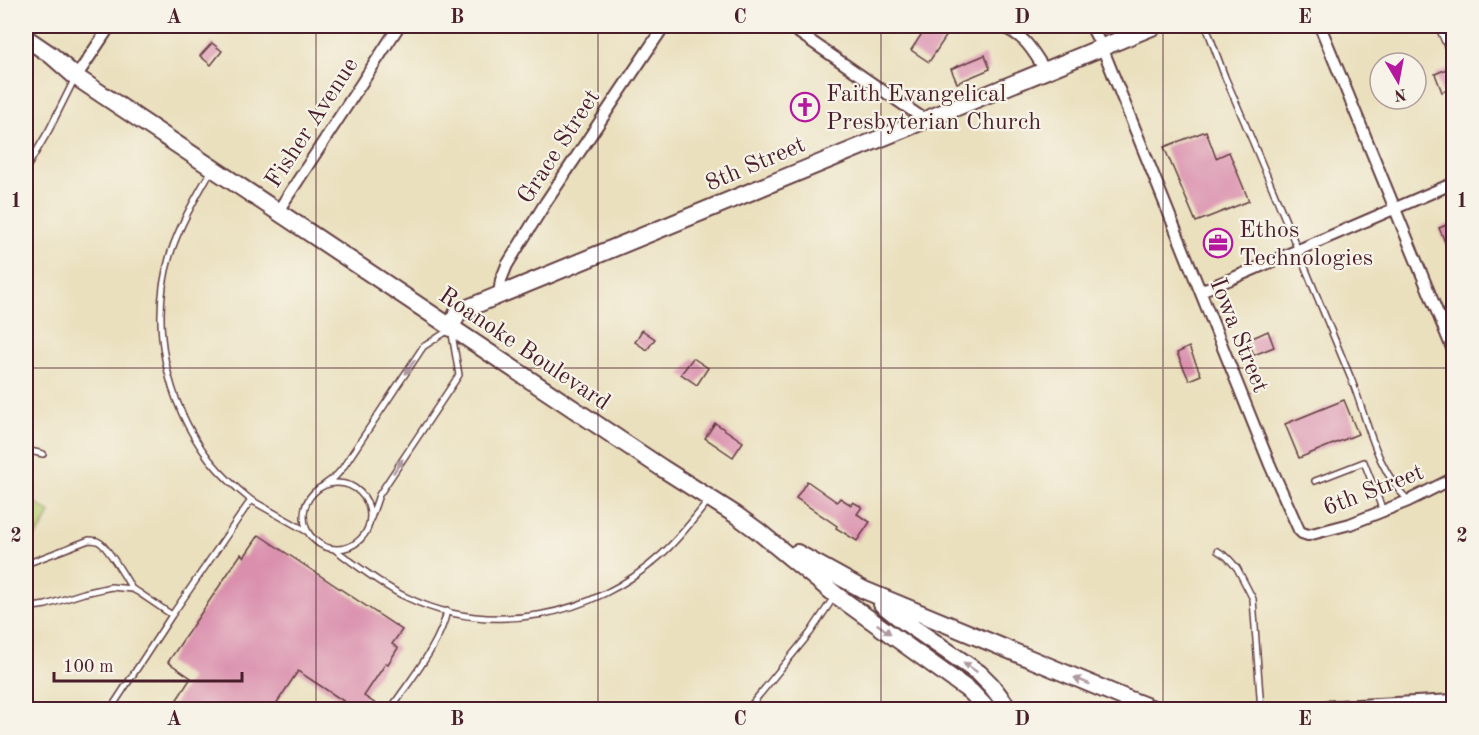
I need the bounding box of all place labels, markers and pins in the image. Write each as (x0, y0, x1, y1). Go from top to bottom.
place label: Faith Evangelical Presbyterian Church (826, 83, 1041, 135)
church icon: Faith Evangelical Presbyterian Church (789, 91, 821, 123)
place label: Ethos Technologies (1239, 219, 1373, 271)
office icon: Ethos Technologies (1202, 227, 1234, 259)

